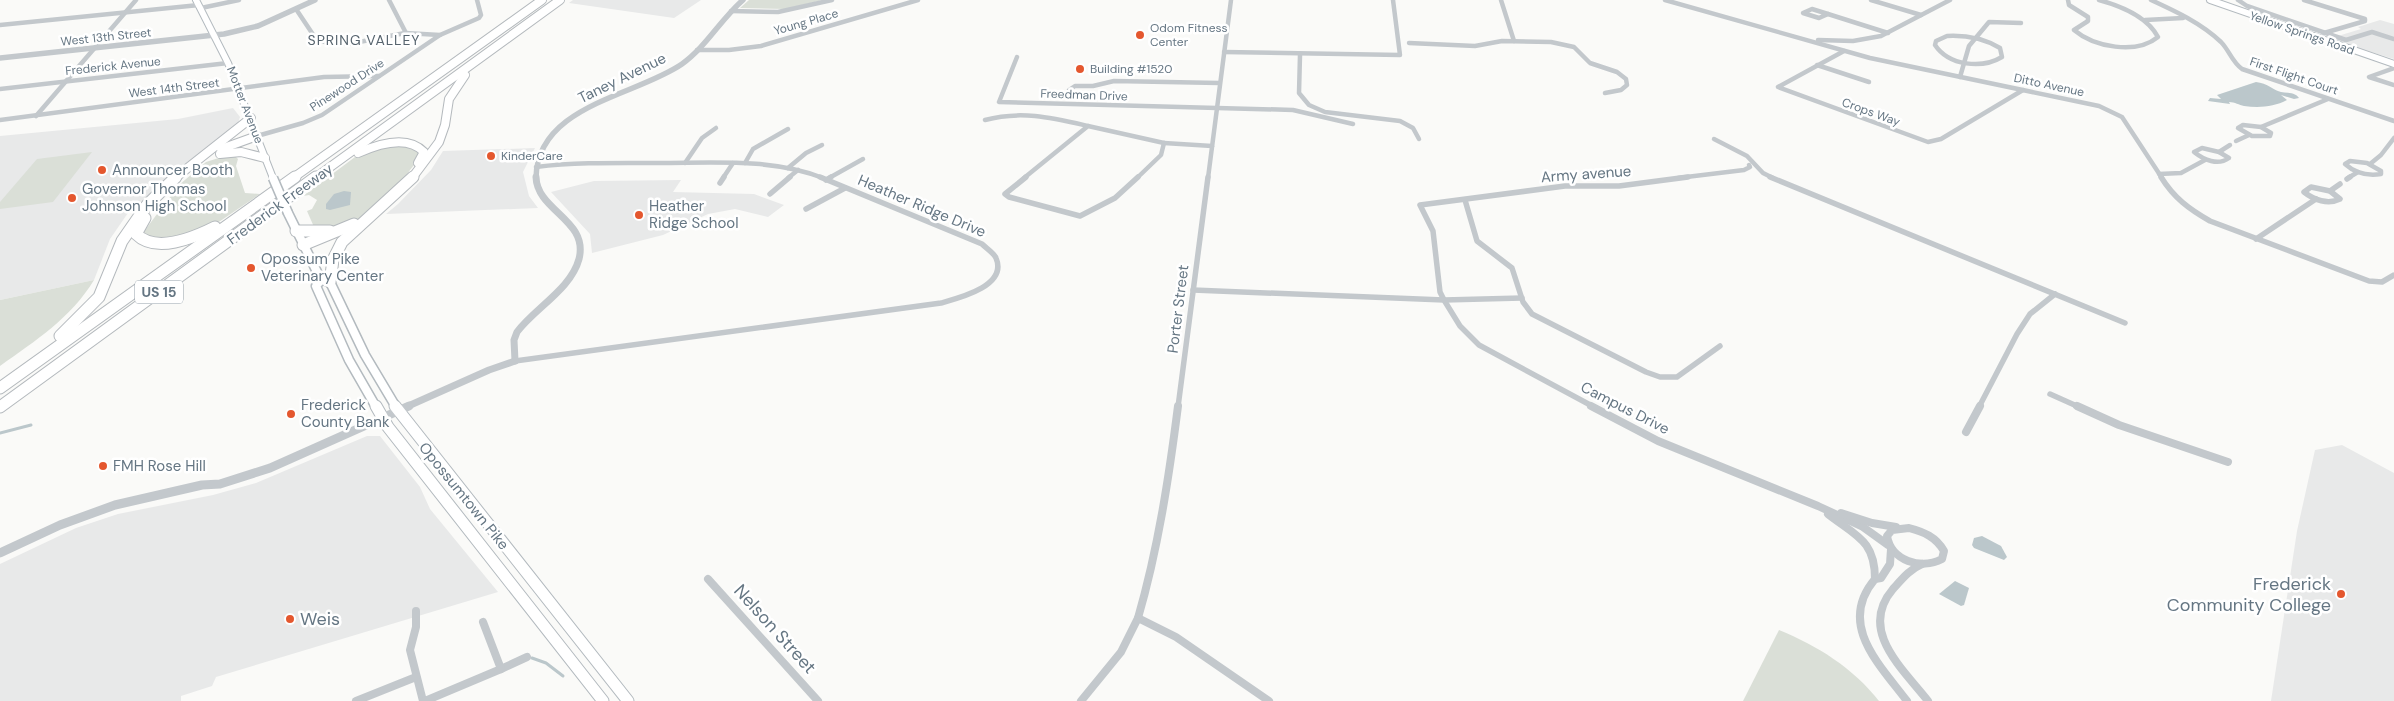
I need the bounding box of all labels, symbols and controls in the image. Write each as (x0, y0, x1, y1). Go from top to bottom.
street label: Young Place (772, 5, 840, 39)
street label: Yellow Springs Road (2247, 8, 2357, 58)
place label: Odom Fitness Center (1150, 20, 1228, 50)
street label: West 13th Street (60, 24, 152, 50)
marker: Odom Fitness Center (1134, 29, 1146, 41)
district label: SPRING VALLEY (308, 31, 420, 49)
street label: Taney Avenue (575, 48, 669, 108)
street label: Frederick Avenue (64, 53, 162, 79)
street label: First Flight Court (2248, 53, 2341, 99)
street label: Pinewood Drive (307, 55, 387, 115)
place label: Building #1520 (1090, 61, 1172, 77)
marker: Building #1520 (1074, 63, 1086, 75)
street label: Motter Avenue (223, 64, 267, 146)
street label: Ditto Avenue (2012, 70, 2086, 100)
street label: West 14th Street (128, 74, 221, 102)
street label: Freedman Drive (1040, 85, 1128, 105)
street label: Crops Way (1840, 94, 1903, 130)
place label: KinderCare (501, 148, 563, 164)
marker: KinderCare (485, 150, 497, 162)
street label: Frederick Freeway (223, 158, 338, 249)
place label: Announcer Booth (112, 160, 233, 180)
street label: Army avenue (1540, 161, 1632, 187)
marker: Announcer Booth (96, 164, 108, 176)
street label: Heather Ridge Drive (855, 170, 989, 242)
place label: Governor Thomas Johnson High School (82, 179, 227, 216)
marker: Governor Thomas Johnson High School (66, 192, 78, 204)
place label: Heather Ridge School (649, 196, 739, 233)
marker: Heather Ridge School (633, 209, 645, 221)
place label: Opossum Pike Veterinary Center (261, 249, 384, 286)
marker: Opossum Pike Veterinary Center (245, 262, 257, 274)
street label: Porter Street (1163, 264, 1193, 354)
road number: US 15 (135, 280, 183, 304)
street label: Campus Drive (1577, 377, 1673, 439)
place label: Frederick County Bank (301, 395, 390, 432)
marker: Frederick County Bank (285, 408, 297, 420)
street label: Opossumtown Pike (414, 438, 514, 554)
place label: FMH Rose Hill (113, 456, 206, 476)
marker: FMH Rose Hill (97, 460, 109, 472)
place label: Frederick Community College (2167, 572, 2331, 617)
street label: Nelson Street (728, 579, 822, 679)
marker: Frederick Community College (2335, 588, 2347, 600)
place label: Weis (300, 607, 340, 631)
marker: Weis (284, 613, 296, 625)

